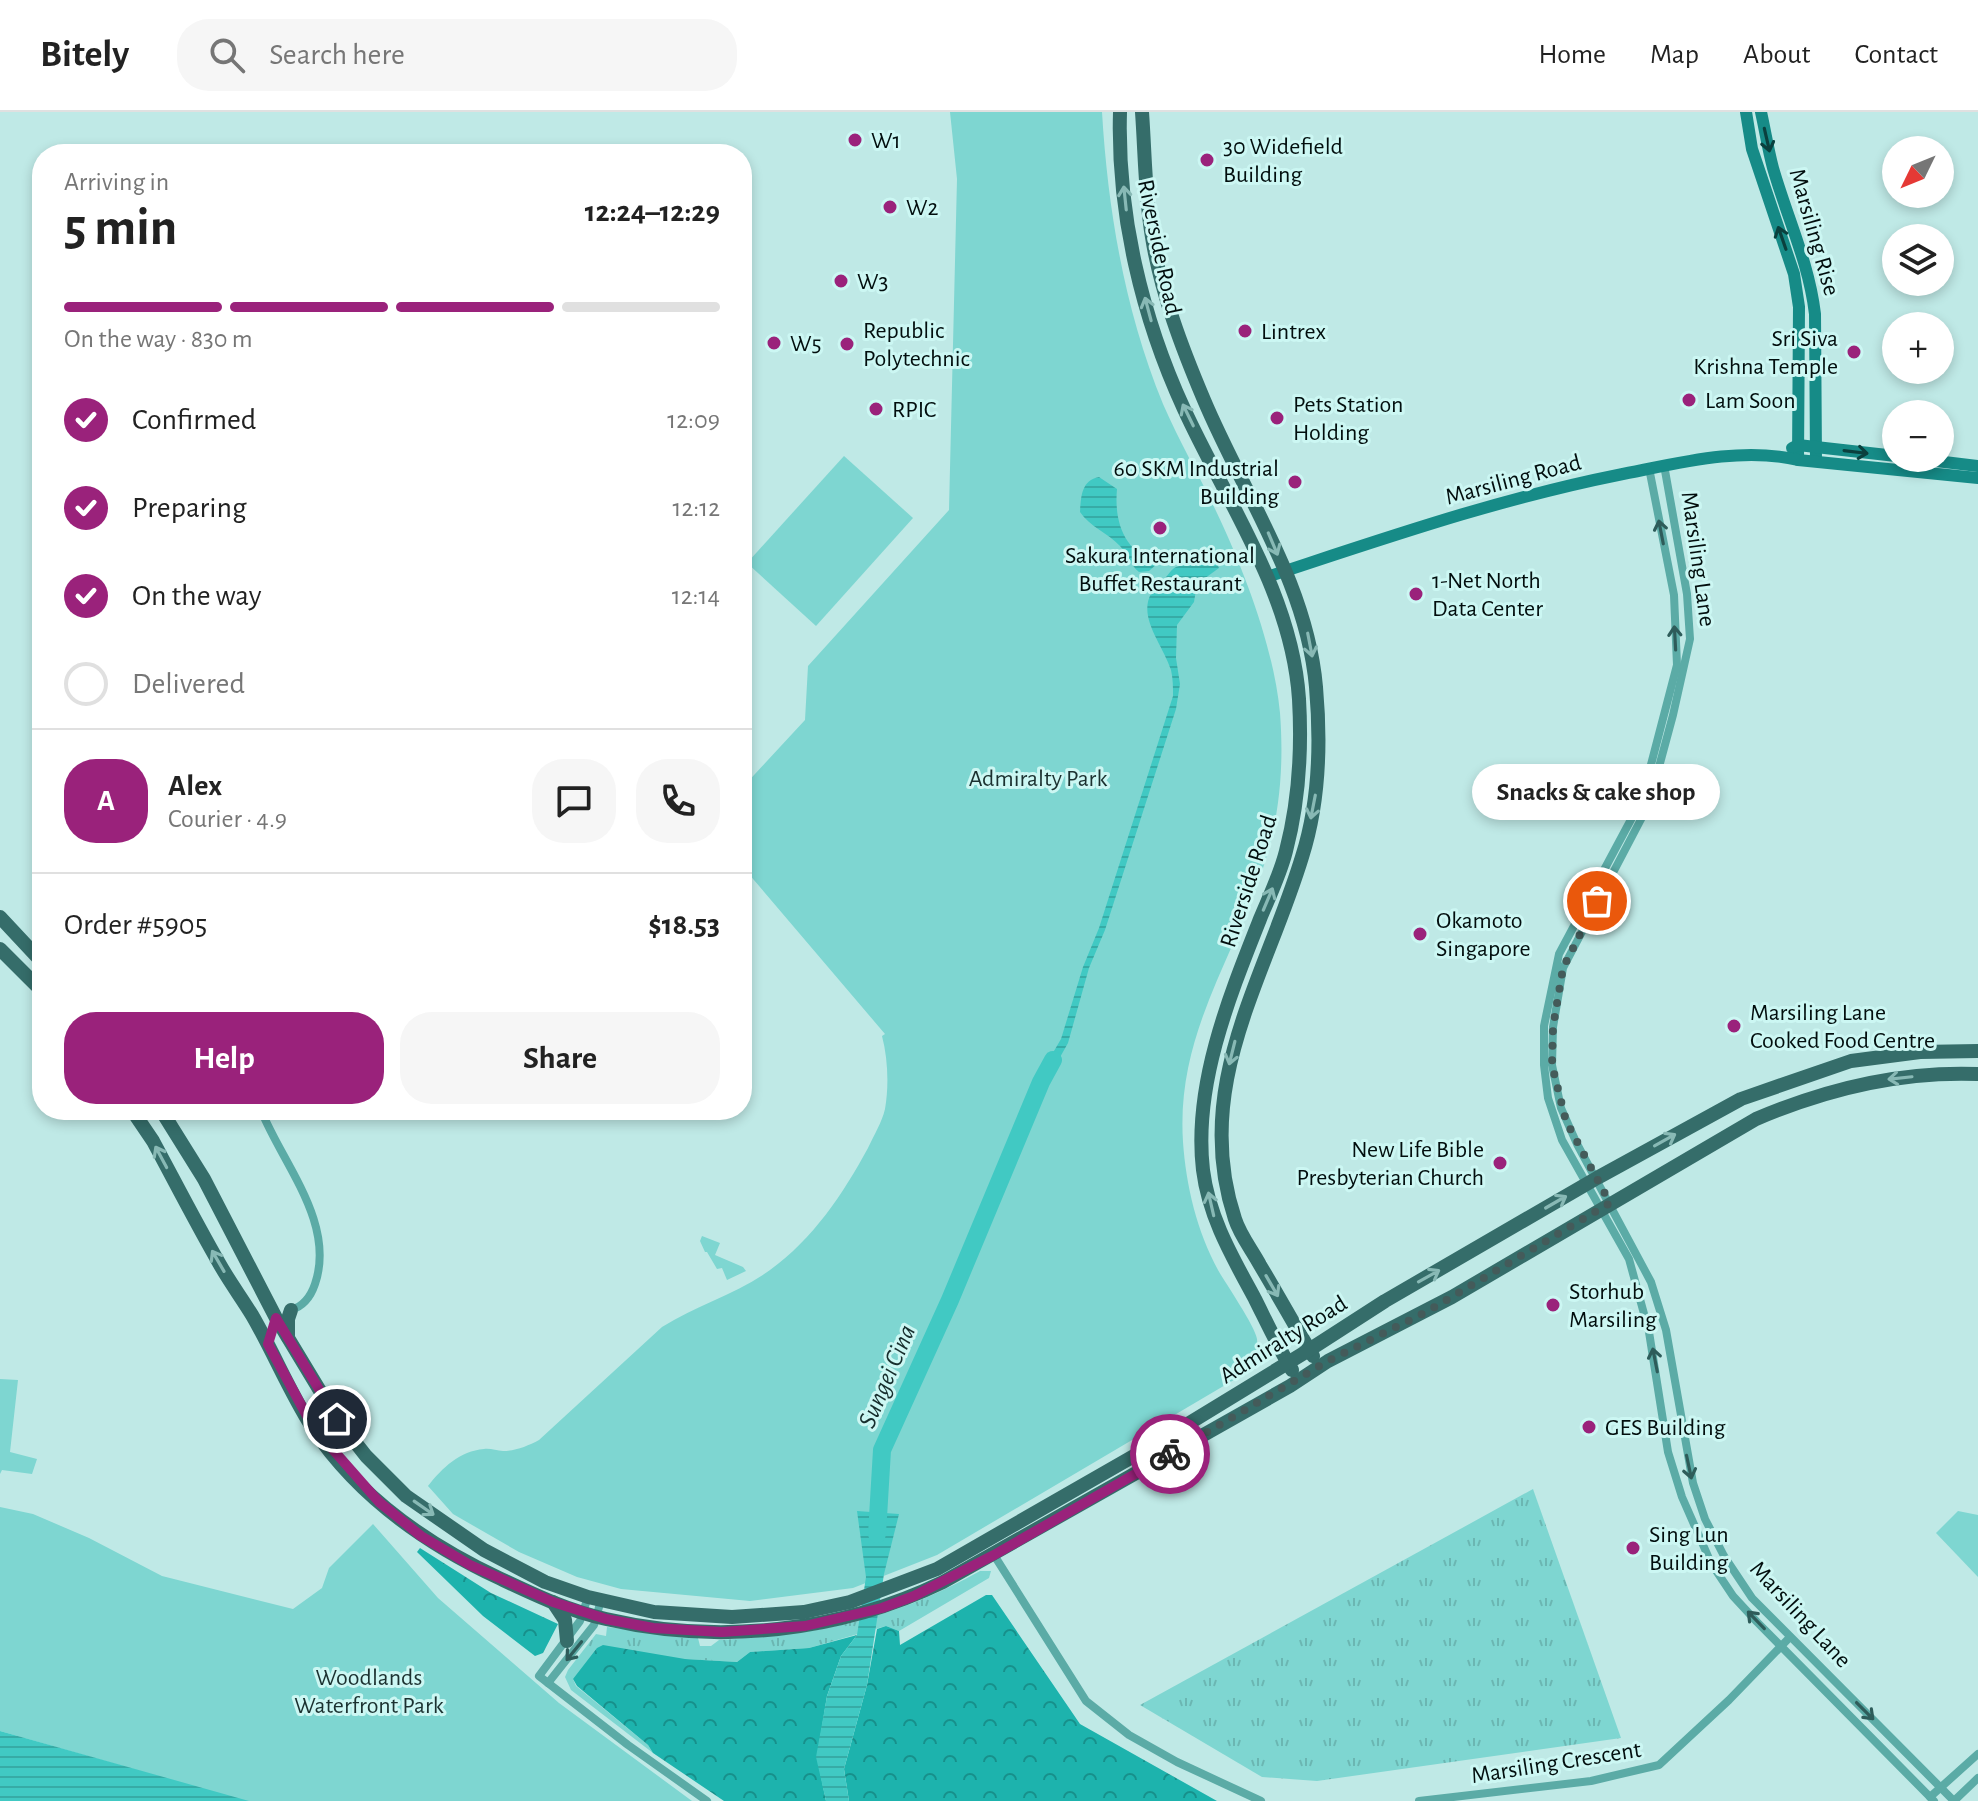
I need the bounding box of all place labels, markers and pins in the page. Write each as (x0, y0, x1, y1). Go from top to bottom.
place label: W1 (871, 129, 901, 153)
marker: W1 (846, 131, 864, 149)
place label: 30 Widefield Building (1223, 135, 1343, 187)
marker: 30 Widefield Building (1198, 151, 1216, 169)
place label: W2 (906, 196, 938, 220)
marker: W2 (881, 198, 899, 216)
place label: W3 (857, 270, 888, 294)
marker: W3 (832, 272, 850, 290)
place label: Republic Polytechnic (863, 319, 970, 371)
place label: Lintrex (1261, 320, 1327, 344)
marker: Lintrex (1236, 322, 1254, 340)
place label: Sri Siva Krishna Temple (1693, 327, 1838, 379)
place label: W5 (790, 332, 821, 356)
marker: W5 (765, 334, 783, 352)
marker: Republic Polytechnic (838, 335, 856, 353)
marker: Sri Siva Krishna Temple (1845, 343, 1863, 361)
place label: Lam Soon (1705, 389, 1796, 413)
marker: Lam Soon (1680, 391, 1698, 409)
place label: Pets Station Holding (1293, 393, 1404, 445)
place label: RPIC (892, 398, 936, 422)
marker: RPIC (867, 400, 885, 418)
marker: Pets Station Holding (1268, 409, 1286, 427)
place label: 60 SKM Industrial Building (1113, 457, 1279, 509)
marker: 60 SKM Industrial Building (1286, 473, 1304, 491)
marker: Sakura International Buffet Restaurant (1151, 519, 1169, 537)
place label: Sakura International Buffet Restaurant (1065, 544, 1255, 596)
place label: 1-Net North Data Center (1432, 569, 1543, 621)
marker: 1-Net North Data Center (1407, 585, 1425, 603)
callout: Snacks & cake shop (1473, 765, 1721, 821)
pin (1563, 867, 1631, 935)
place label: Okamoto Singapore (1436, 909, 1531, 961)
marker: Okamoto Singapore (1411, 925, 1429, 943)
place label: Marsiling Lane Cooked Food Centre (1750, 1001, 1935, 1053)
marker: Marsiling Lane Cooked Food Centre (1725, 1017, 1743, 1035)
place label: New Life Bible Presbyterian Church (1296, 1138, 1484, 1190)
marker: New Life Bible Presbyterian Church (1491, 1154, 1509, 1172)
place label: Storhub Marsiling (1569, 1280, 1657, 1332)
marker: Storhub Marsiling (1544, 1296, 1562, 1314)
pin (303, 1385, 371, 1453)
place label: GES Building (1605, 1416, 1726, 1440)
marker: GES Building (1580, 1418, 1598, 1436)
place label: Sing Lun Building (1649, 1523, 1729, 1575)
marker: Sing Lun Building (1624, 1539, 1642, 1557)

